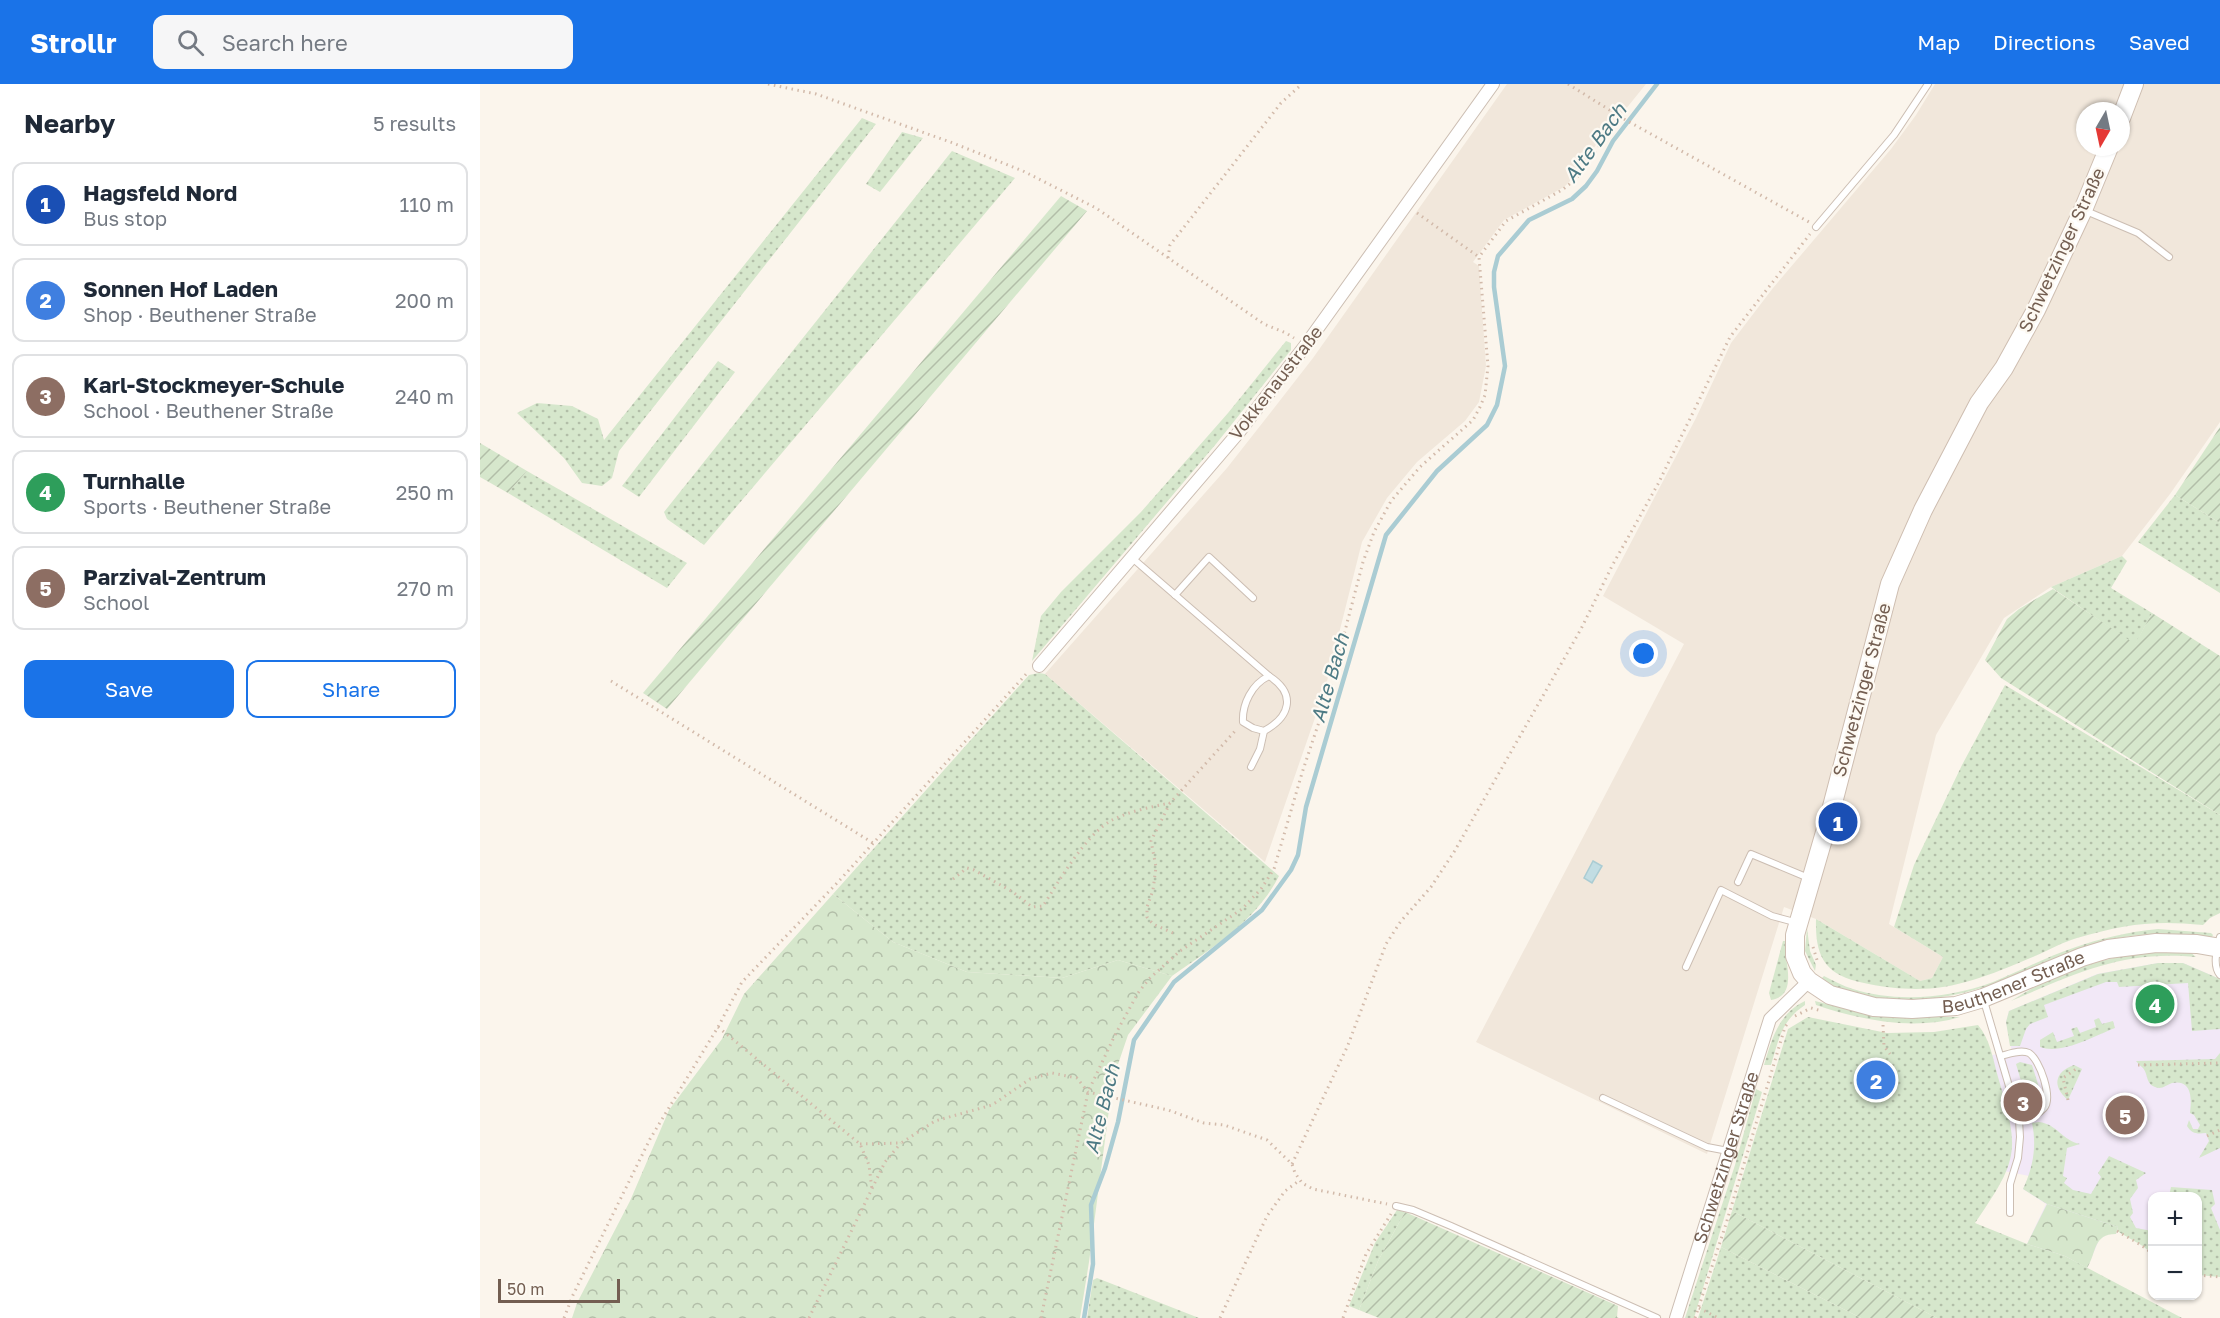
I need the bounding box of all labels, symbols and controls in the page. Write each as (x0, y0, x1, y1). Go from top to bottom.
search box (153, 15, 573, 69)
text: Strollr (30, 26, 117, 59)
icon: search (174, 26, 207, 59)
text: Search here (222, 29, 348, 56)
text: Map (1917, 29, 1960, 55)
text: Directions (1993, 29, 2096, 55)
text: Saved (2129, 29, 2190, 55)
water label: Alte Bach (1558, 98, 1631, 186)
north arrow (2076, 102, 2130, 156)
text: Nearby (24, 108, 115, 139)
text: 5 results (373, 111, 456, 135)
street label: Schwetzinger Straße (2013, 164, 2109, 335)
text: Hagsfeld Nord (83, 179, 237, 206)
text: 1 (40, 192, 51, 216)
text: 110 m (400, 192, 454, 216)
text: Bus stop (83, 206, 167, 230)
text: Sonnen Hof Laden (83, 275, 278, 302)
text: 2 (39, 288, 52, 312)
text: 200 m (395, 288, 454, 312)
text: Shop · Beuthener Straße (83, 302, 317, 326)
street label: Vokkenaustraße (1224, 321, 1327, 444)
text: Karl-Stockmeyer-Schule (83, 371, 344, 398)
text: 3 (39, 384, 52, 408)
text: 240 m (395, 384, 454, 408)
text: School · Beuthener Straße (83, 398, 334, 422)
text: Turnhalle (83, 467, 185, 494)
text: 4 (39, 480, 52, 504)
text: 250 m (396, 480, 454, 504)
text: Sports · Beuthener Straße (83, 494, 331, 518)
text: Parzival-Zentrum (83, 563, 266, 590)
text: 5 (39, 576, 52, 600)
text: 270 m (397, 576, 454, 600)
text: School (83, 590, 149, 614)
street label: Schwetzinger Straße (1827, 600, 1895, 779)
water label: Alte Bach (1305, 630, 1353, 725)
your location (1629, 639, 1658, 668)
button: Save (24, 660, 234, 718)
button: Share (246, 660, 456, 718)
pin: 1 (1818, 800, 1858, 844)
street label: Beuthener Straße (1941, 945, 2088, 1017)
pin: 4 (2136, 982, 2174, 1026)
pin: 2 (1856, 1058, 1896, 1102)
water label: Alte Bach (1078, 1061, 1124, 1156)
street label: Schwetzinger Straße (1688, 1069, 1763, 1246)
pin: 3 (2004, 1080, 2042, 1124)
pin: 5 (2106, 1092, 2144, 1138)
map controls (2148, 1192, 2202, 1300)
button: + (2148, 1192, 2202, 1246)
button: − (2148, 1246, 2202, 1300)
scale bar (498, 1276, 620, 1304)
text: 50 m (507, 1279, 544, 1299)

